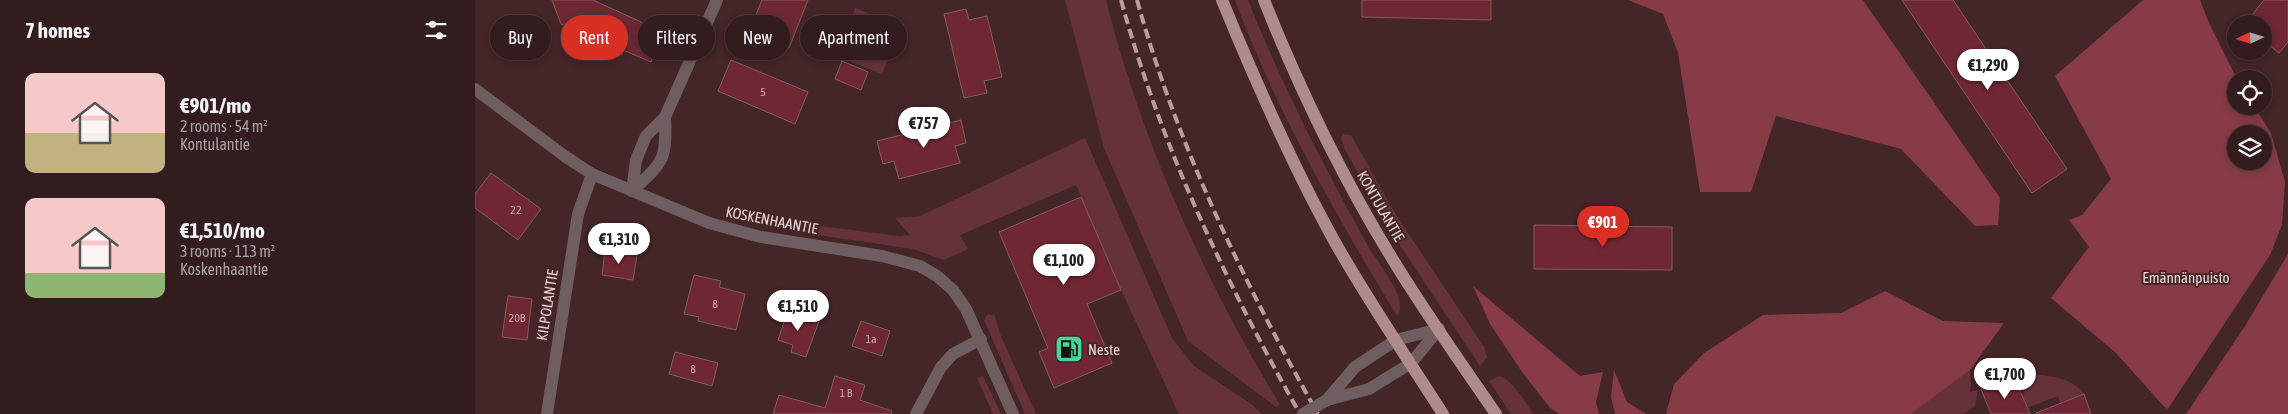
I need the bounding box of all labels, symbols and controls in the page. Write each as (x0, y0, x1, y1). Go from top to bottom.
chip: Buy (490, 15, 551, 60)
chip: Rent (561, 15, 628, 60)
chip: Filters (638, 15, 715, 60)
chip: New (725, 15, 790, 60)
chip: Apartment (800, 15, 907, 60)
north arrow (2227, 15, 2273, 60)
map controls (2227, 15, 2272, 170)
icon: filters (422, 16, 450, 44)
text: 7 homes (25, 18, 90, 42)
pin: €1,290 (1947, 48, 2029, 91)
text: €1,290 (1968, 56, 2008, 74)
button: locate (2227, 70, 2272, 115)
house number: 5 (760, 85, 766, 99)
icon: home (65, 93, 125, 153)
text: €901/mo (180, 93, 251, 117)
pin: €757 (894, 106, 954, 149)
text: €757 (909, 114, 939, 132)
text: 2 rooms · 54 m² (180, 117, 268, 135)
button: layers (2227, 125, 2272, 170)
text: Kontulantie (180, 135, 250, 153)
street label: KONTULANTIE (1354, 168, 1408, 245)
house number: 22 (510, 203, 522, 217)
street label: KOSKENHAANTIE (724, 203, 820, 237)
pin: €901 (1573, 206, 1633, 248)
text: €901 (1588, 213, 1618, 231)
icon: home (65, 218, 125, 278)
text: €1,510/mo (180, 218, 265, 242)
pin: €1,310 (578, 222, 660, 265)
text: €1,310 (599, 230, 639, 248)
text: 3 rooms · 113 m² (180, 242, 275, 260)
pin: €1,100 (1023, 244, 1105, 286)
text: €1,100 (1044, 251, 1084, 269)
text: Koskenhaantie (180, 260, 268, 278)
street label: KILPOLANTIE (533, 268, 561, 342)
park label: Emännänpuisto (2142, 269, 2230, 286)
pin: €1,510 (757, 290, 839, 332)
house number: 8 (712, 297, 718, 311)
text: €1,510 (778, 297, 818, 315)
house number: 20B (509, 311, 526, 325)
house number: 1a (865, 332, 877, 346)
fuel station icon: Neste (1054, 334, 1084, 364)
place label: Neste (1088, 341, 1120, 358)
pin: €1,700 (1964, 358, 2046, 400)
house number: 8 (690, 362, 696, 376)
text: €1,700 (1985, 365, 2025, 383)
house number: 1 B (840, 386, 853, 400)

